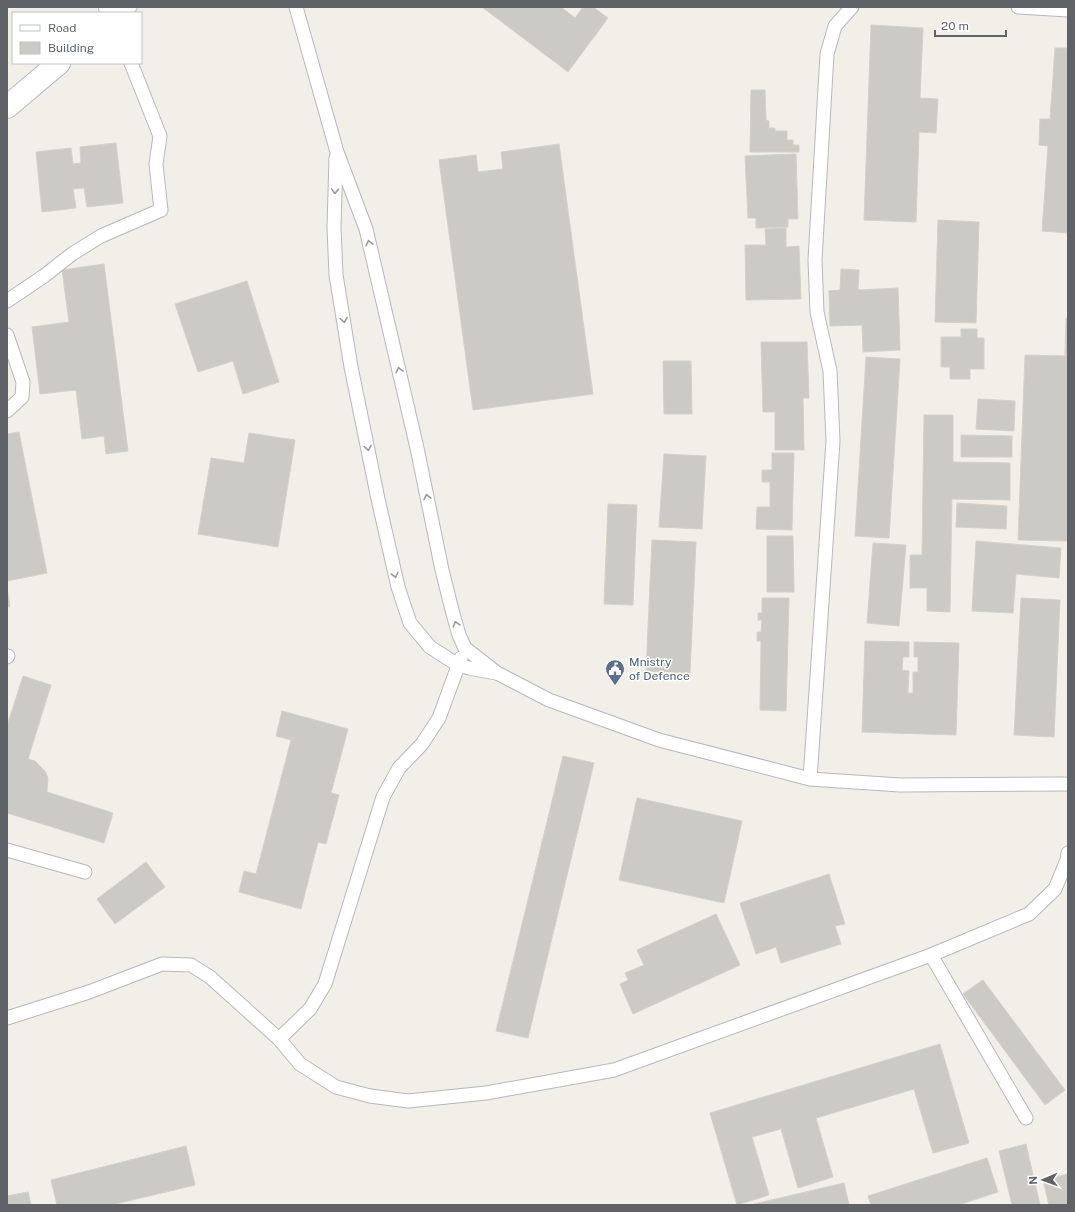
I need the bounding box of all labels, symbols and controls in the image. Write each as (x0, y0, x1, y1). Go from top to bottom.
legend (12, 12, 142, 64)
scale bar (935, 12, 1006, 38)
text: 20 m (941, 19, 969, 33)
text: Road (48, 21, 76, 35)
text: Building (48, 41, 94, 55)
one-way arrow (331, 188, 340, 194)
one-way arrow (366, 240, 374, 247)
one-way arrow (339, 317, 348, 323)
one-way arrow (395, 367, 403, 373)
one-way arrow (363, 445, 371, 451)
one-way arrow (423, 494, 432, 500)
one-way arrow (391, 572, 399, 578)
one-way arrow (452, 620, 461, 627)
place label: Mnistry of Defence (629, 655, 690, 683)
public building icon: Mnistry of Defence (604, 658, 626, 686)
north arrow (1023, 1160, 1063, 1200)
text: N (1027, 1176, 1039, 1185)

